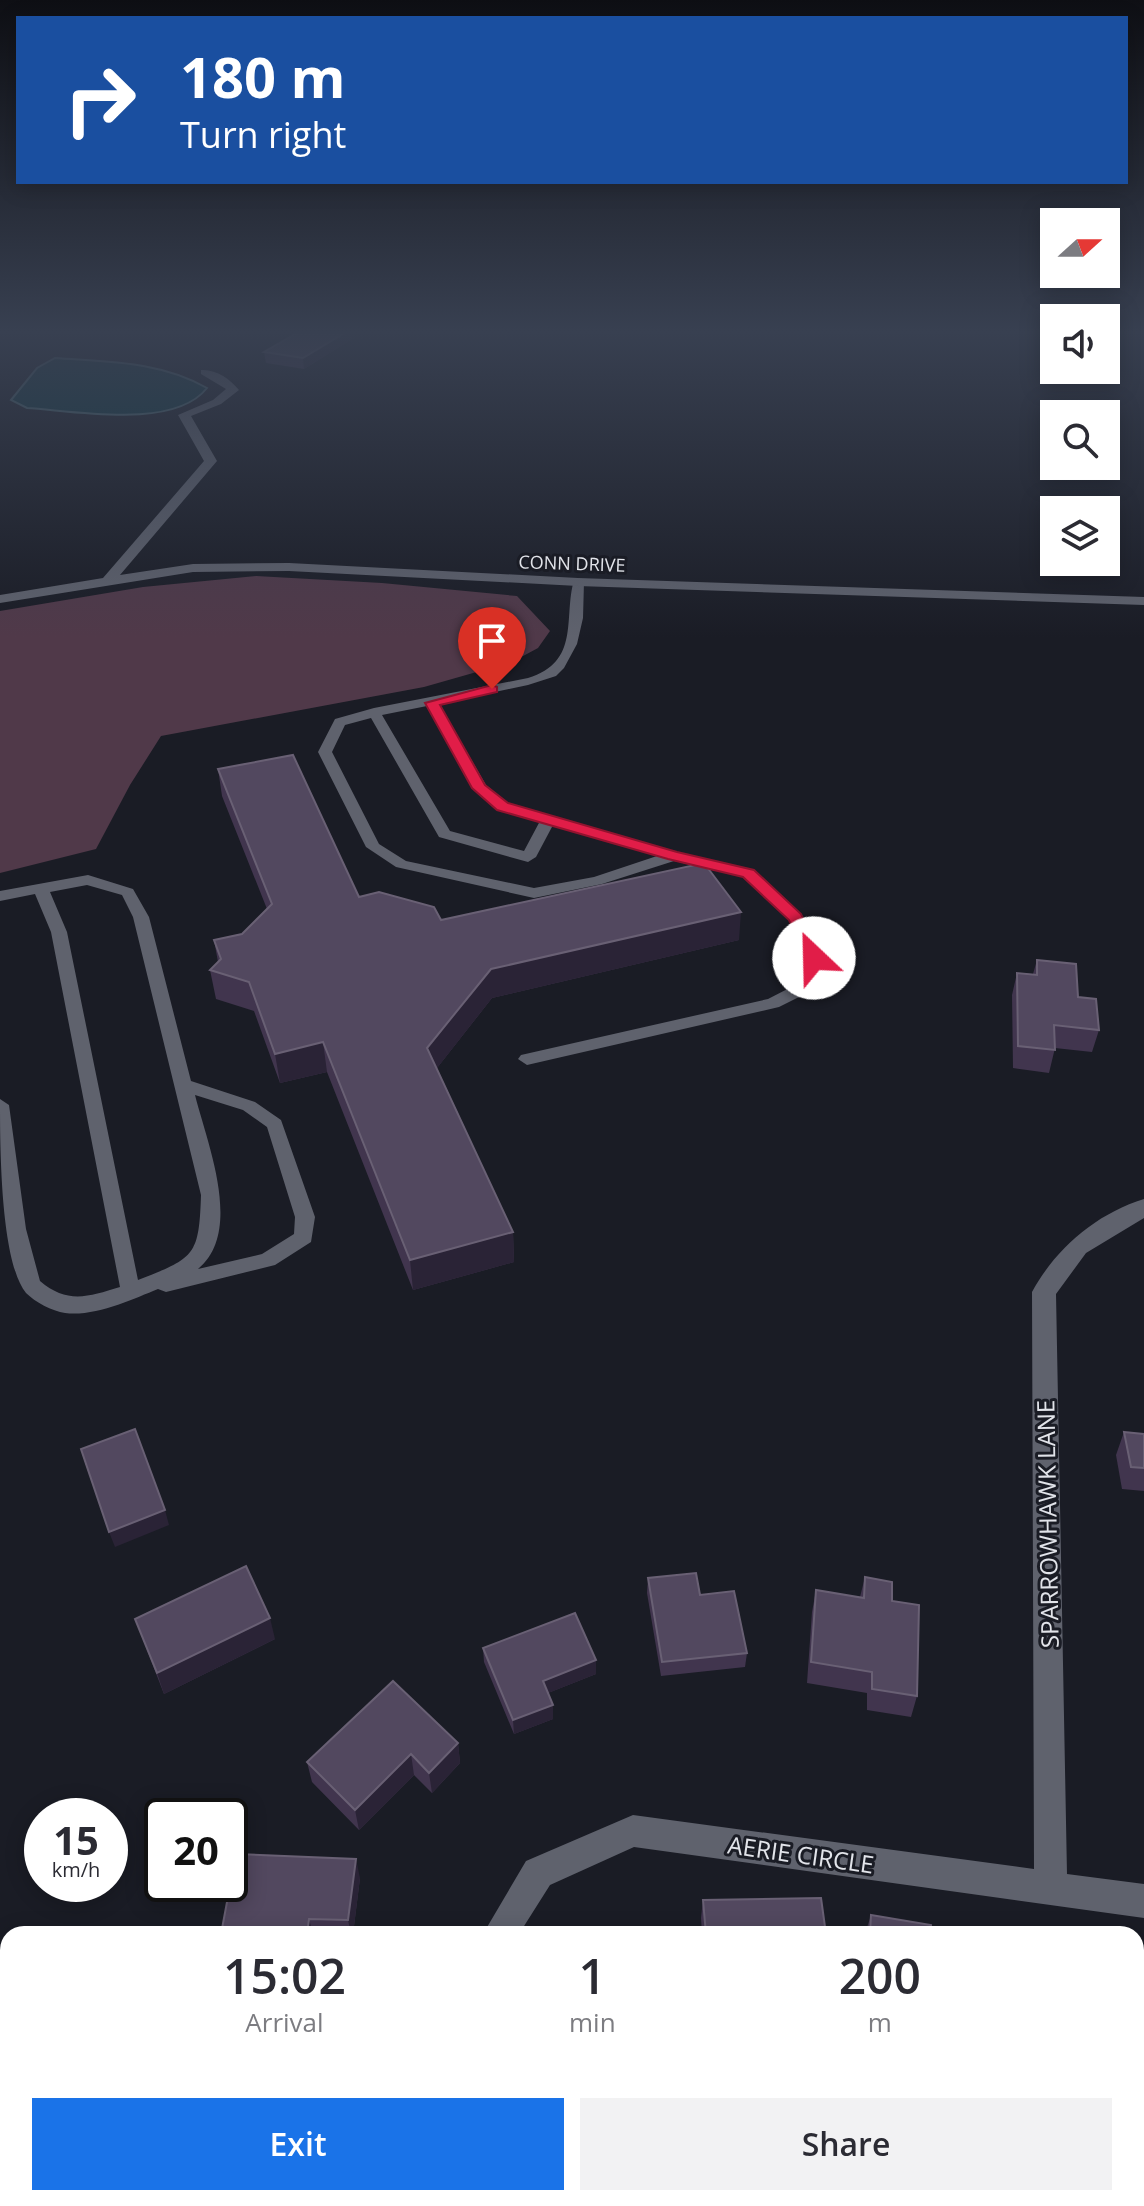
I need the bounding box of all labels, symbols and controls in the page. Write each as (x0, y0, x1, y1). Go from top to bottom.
text: 180 m (180, 38, 346, 114)
icon: right (48, 48, 152, 152)
text: Turn right (180, 110, 346, 159)
north arrow (1040, 208, 1120, 288)
map controls (1040, 208, 1120, 576)
button: sound (1040, 304, 1120, 384)
button: search (1040, 400, 1120, 480)
button: layers (1040, 496, 1120, 576)
street label: CONN DRIVE (518, 549, 626, 577)
pin (458, 607, 526, 689)
icon: arrive (470, 619, 514, 663)
position arrow (772, 916, 856, 1000)
street label: SPARROWHAWK LANE (1028, 1400, 1066, 1648)
speed limit sign: 20 (144, 1798, 248, 1902)
text: 15 (53, 1812, 99, 1867)
street label: AERIE CIRCLE (726, 1827, 876, 1881)
text: km/h (52, 1856, 100, 1883)
text: 15:02 (223, 1943, 346, 2008)
text: 1 (579, 1943, 606, 2008)
text: 200 (839, 1943, 921, 2008)
text: Arrival (245, 2004, 324, 2040)
text: min (569, 2004, 616, 2040)
text: m (868, 2004, 892, 2040)
button: Exit (32, 2098, 564, 2190)
button: Share (580, 2098, 1112, 2190)

